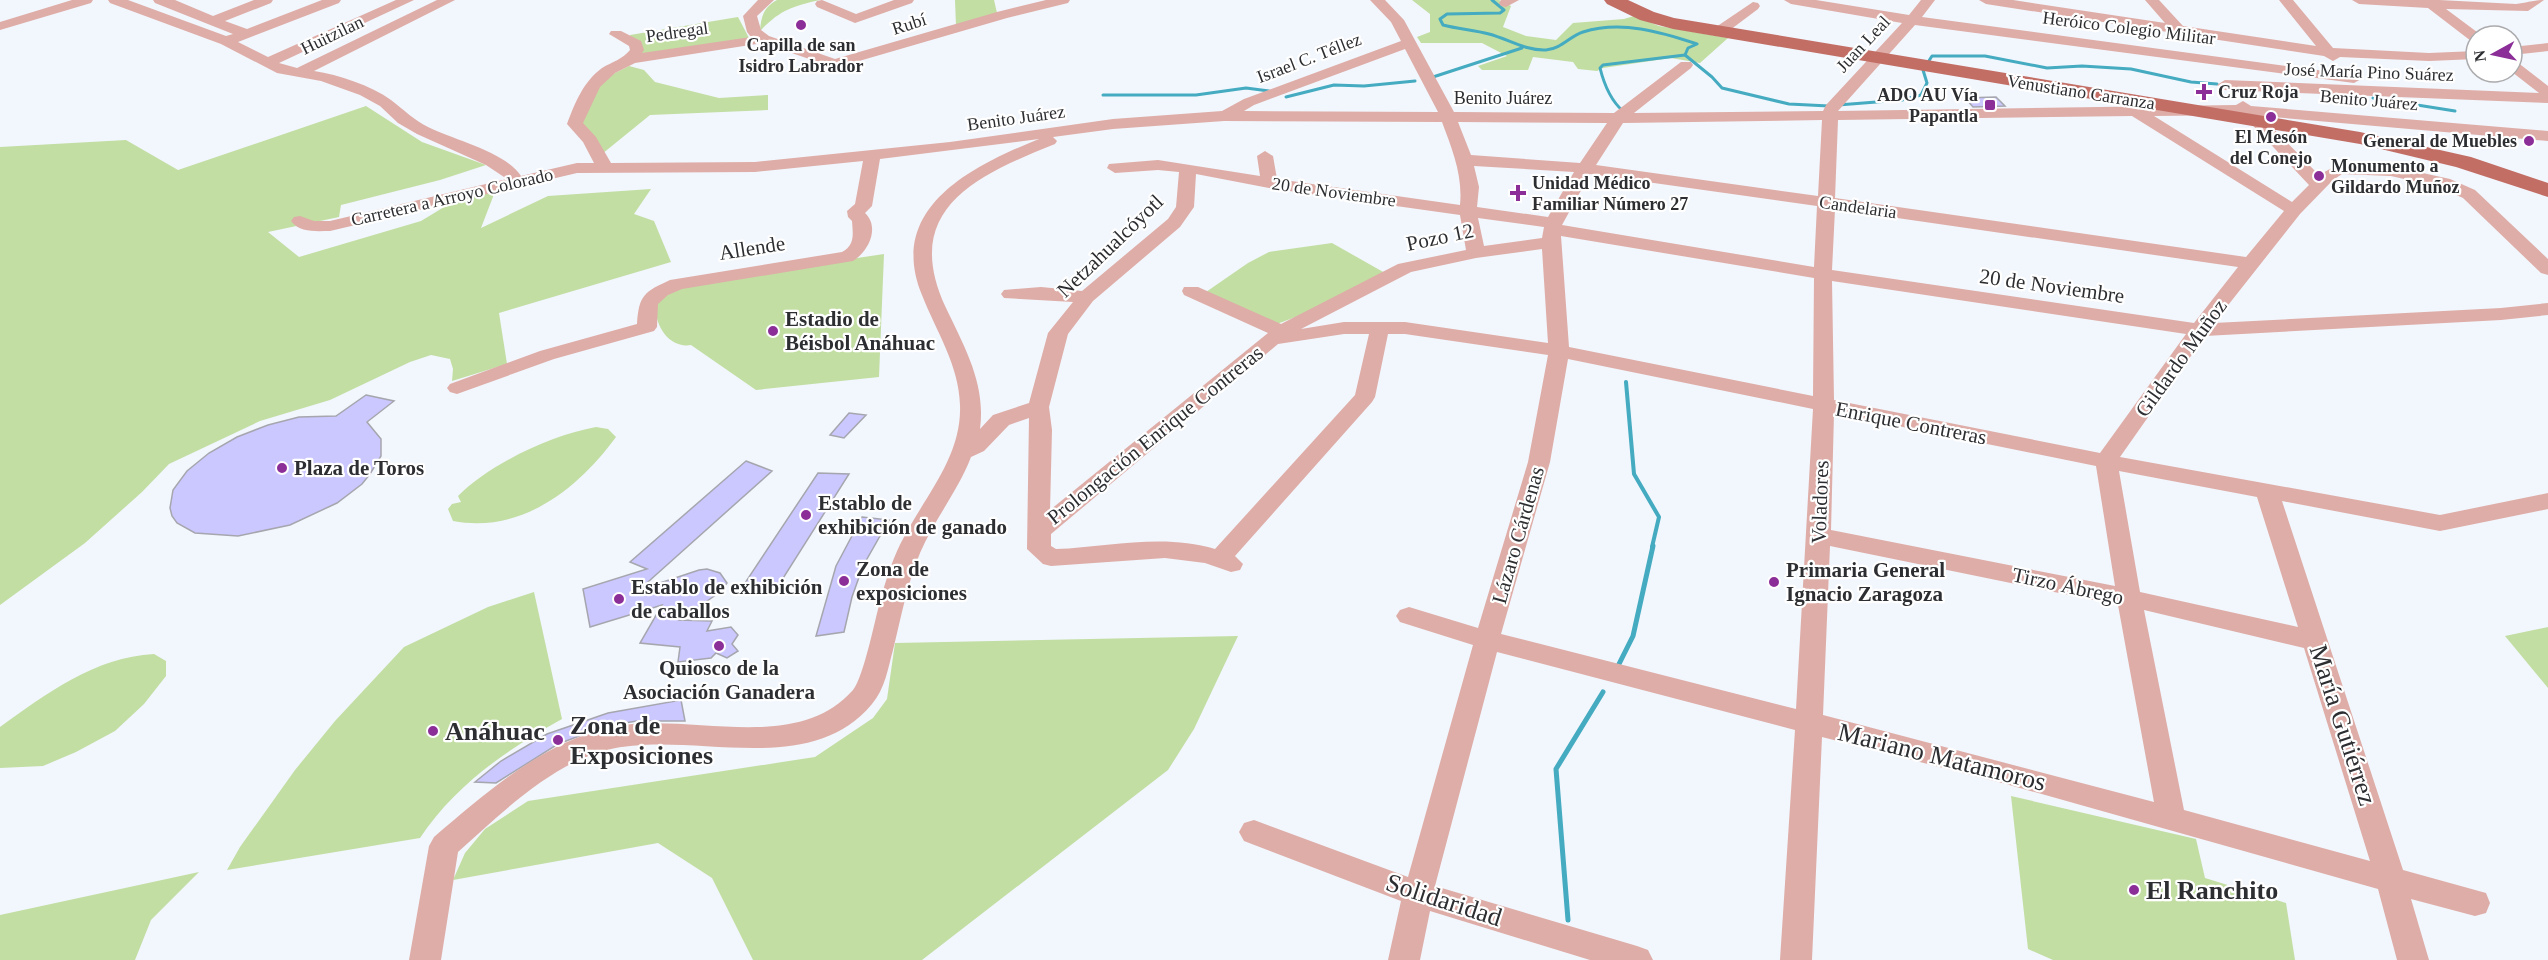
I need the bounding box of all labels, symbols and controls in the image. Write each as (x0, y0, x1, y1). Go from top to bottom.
street label: Heróico Colegio Militar (2041, 7, 2217, 49)
street label: Rubí (889, 9, 929, 39)
street label: Huitzilan (298, 11, 366, 59)
street label: Juan Leal (1832, 12, 1894, 76)
street label: Pedregal (644, 18, 710, 46)
marker: Capilla de san Isidro Labrador (794, 18, 808, 32)
north arrow (2464, 24, 2524, 84)
street label: Israel C. Téllez (1254, 29, 1364, 87)
place label: Capilla de san Isidro Labrador (738, 35, 864, 76)
text: N (2470, 49, 2489, 63)
street label: José María Pino Suárez (2284, 59, 2454, 85)
street label: Venustiano Carranza (2006, 70, 2156, 114)
place label: Cruz Roja (2218, 82, 2298, 102)
marker: Cruz Roja (2195, 83, 2213, 101)
place label: ADO AU Vía Papantla (1877, 85, 1978, 126)
street label: Benito Juárez (2319, 86, 2419, 114)
street label: Benito Juárez (1454, 88, 1552, 108)
marker: ADO AU Vía Papantla (1983, 98, 1997, 112)
street label: Benito Juárez (966, 101, 1066, 135)
marker: El Mesón del Conejo (2264, 110, 2278, 124)
place label: El Mesón del Conejo (2230, 127, 2312, 168)
place label: General de Muebles (2363, 131, 2517, 151)
marker: General de Muebles (2522, 134, 2536, 148)
place label: Monumento a Gildardo Muñoz (2331, 156, 2460, 197)
street label: Carretera a Arroyo Colorado (349, 164, 555, 230)
marker: Monumento a Gildardo Muñoz (2312, 169, 2326, 183)
street label: 20 de Noviembre (1271, 173, 1397, 211)
place label: Unidad Médico Familiar Número 27 (1532, 173, 1688, 214)
marker: Unidad Médico Familiar Número 27 (1509, 184, 1527, 202)
street label: Netzahualcóyotl (1052, 189, 1168, 302)
street label: Candelaria (1818, 192, 1898, 222)
street label: Pozo 12 (1404, 218, 1476, 256)
street label: Allende (717, 231, 787, 265)
street label: 20 de Noviembre (1978, 264, 2126, 308)
street label: Gildardo Muñoz (2130, 295, 2232, 421)
place label: Estadio de Béisbol Anáhuac (785, 307, 935, 355)
marker: Estadio de Béisbol Anáhuac (766, 324, 780, 338)
street label: Prolongación Enrique Contreras (1042, 341, 1268, 529)
street label: Enrique Contreras (1833, 397, 1989, 449)
place label: Plaza de Toros (294, 456, 424, 480)
street label: Voladores (1807, 460, 1833, 544)
marker: Plaza de Toros (275, 461, 289, 475)
street label: Lázaro Cárdenas (1487, 464, 1549, 606)
place label: Establo de exhibición de ganado (818, 491, 1007, 539)
marker: Establo de exhibición de ganado (799, 508, 813, 522)
place label: Zona de exposiciones (856, 557, 967, 605)
place label: Primaria General Ignacio Zaragoza (1786, 558, 1945, 606)
street label: Tirzo Ábrego (2010, 563, 2126, 609)
marker: Zona de exposiciones (837, 574, 851, 588)
place label: Establo de exhibición de caballos (631, 575, 823, 623)
marker: Primaria General Ignacio Zaragoza (1767, 575, 1781, 589)
marker: Establo de exhibición de caballos (612, 592, 626, 606)
marker: Quiosco de la Asociación Ganadera (712, 639, 726, 653)
street label: María Gutiérrez (2303, 641, 2383, 809)
place label: Quiosco de la Asociación Ganadera (623, 656, 815, 704)
place label: Zona de Exposiciones (570, 711, 713, 770)
place label: Anáhuac (445, 717, 545, 746)
street label: Mariano Matamoros (1835, 717, 2049, 797)
marker: Anáhuac (426, 724, 440, 738)
marker: Zona de Exposiciones (551, 733, 565, 747)
street label: Solidaridad (1383, 868, 1505, 932)
place label: El Ranchito (2146, 876, 2278, 905)
marker: El Ranchito (2127, 883, 2141, 897)

